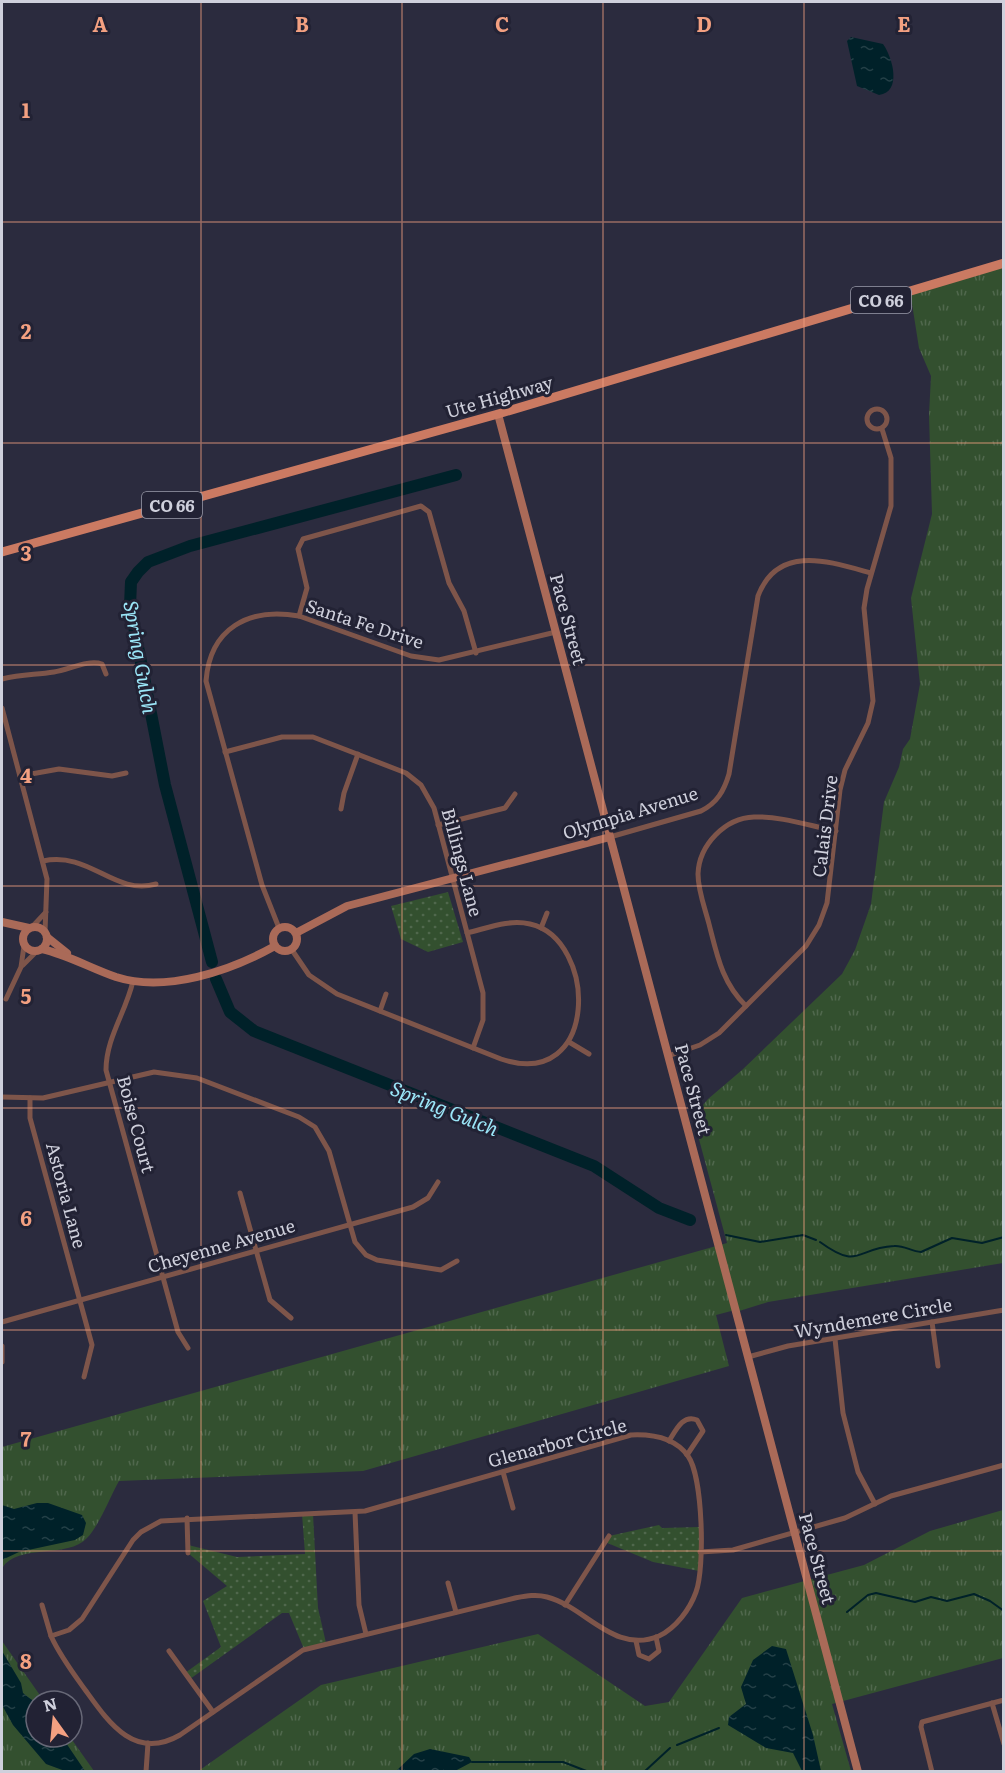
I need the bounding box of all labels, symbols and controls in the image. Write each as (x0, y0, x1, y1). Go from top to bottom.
text: A (92, 8, 108, 38)
text: B (295, 8, 309, 38)
text: C (495, 8, 509, 38)
text: D (696, 8, 712, 38)
text: E (897, 8, 911, 38)
text: 1 (22, 94, 30, 124)
road number: CO 66 (851, 287, 911, 313)
text: 2 (21, 315, 32, 345)
street label: Ute Highway (442, 368, 556, 424)
road number: CO 66 (142, 492, 202, 518)
text: 3 (20, 537, 32, 567)
street label: Pace Street (544, 570, 594, 668)
street label: Santa Fe Drive (303, 591, 427, 655)
water label: Spring Gulch (117, 598, 167, 716)
text: 4 (20, 759, 32, 789)
street label: Calais Drive (804, 773, 844, 879)
street label: Olympia Avenue (559, 779, 701, 845)
street label: Billings Lane (436, 805, 490, 919)
text: 5 (21, 980, 32, 1010)
street label: Pace Street (669, 1040, 719, 1138)
street label: Boise Court (111, 1072, 163, 1176)
water label: Spring Gulch (386, 1072, 504, 1142)
street label: Astoria Lane (40, 1139, 94, 1251)
text: 6 (20, 1202, 32, 1232)
street label: Cheyenne Avenue (144, 1211, 298, 1279)
street label: Wyndemere Circle (792, 1290, 954, 1344)
street label: Glenarbor Circle (485, 1411, 629, 1473)
text: 7 (21, 1423, 32, 1453)
street label: Pace Street (793, 1509, 843, 1607)
text: 8 (20, 1645, 32, 1675)
north arrow (24, 1689, 84, 1749)
text: N (40, 1690, 59, 1717)

